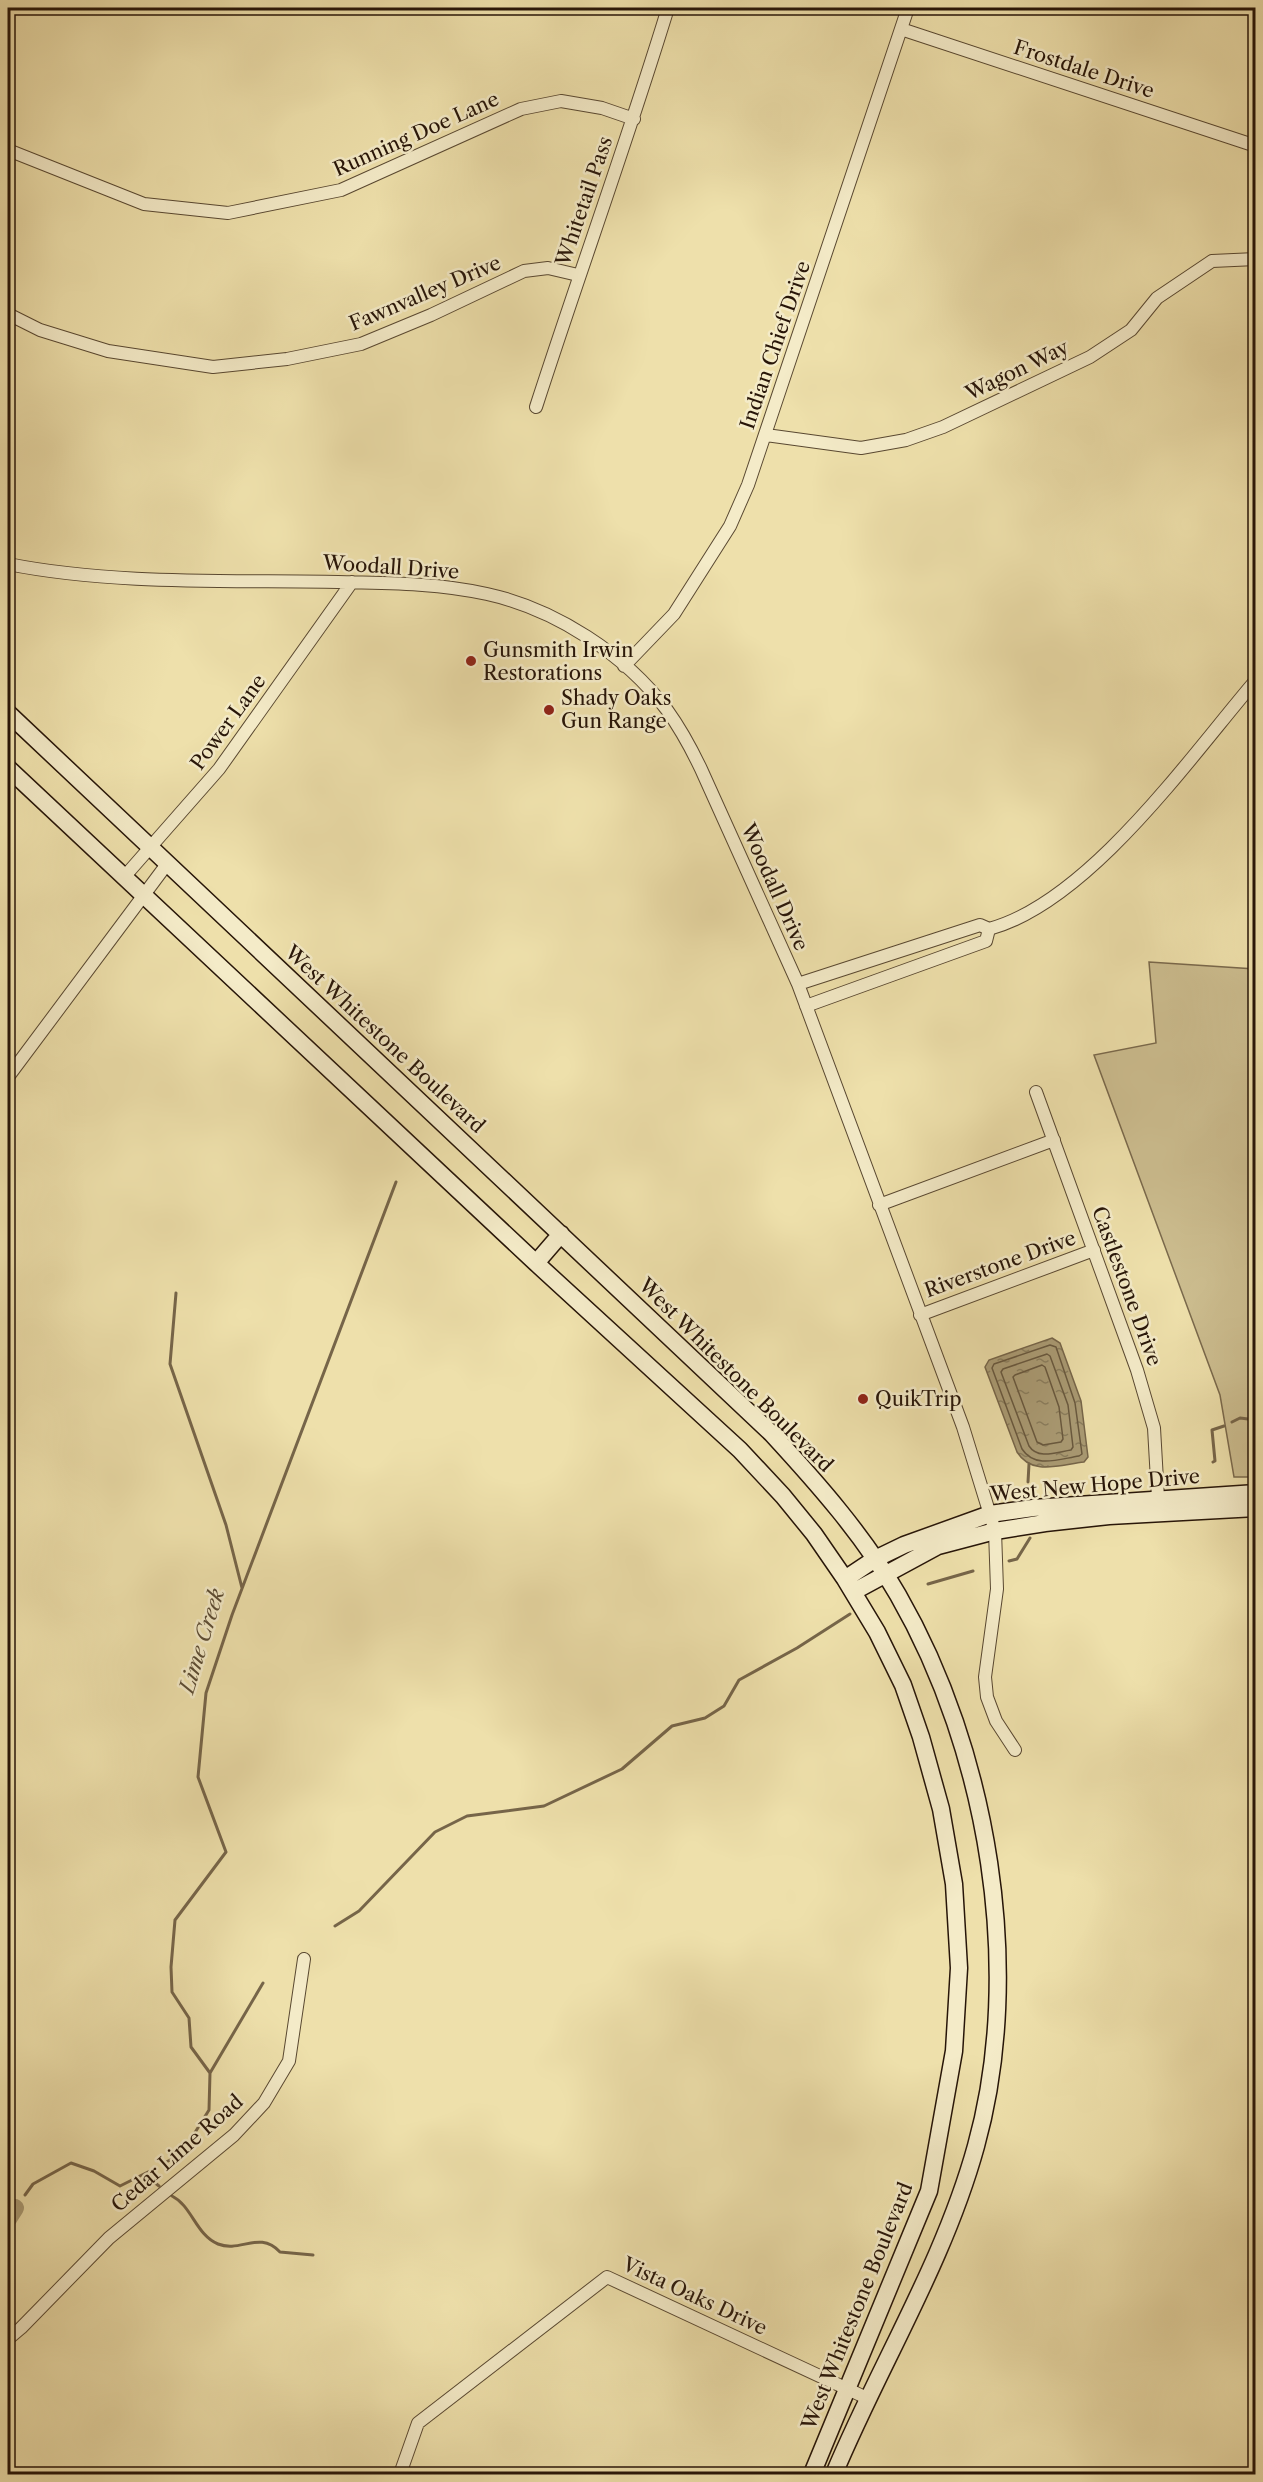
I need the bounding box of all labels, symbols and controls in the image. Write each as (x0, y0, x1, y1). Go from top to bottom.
street label: Frostdale Drive (1011, 35, 1157, 103)
street label: Running Doe Lane (329, 87, 503, 181)
street label: Whitetail Pass (550, 133, 617, 270)
street label: Fawnvalley Drive (346, 250, 504, 336)
street label: Indian Chief Drive (735, 258, 815, 432)
street label: Wagon Way (961, 334, 1073, 406)
street label: Woodall Drive (321, 550, 460, 584)
place label: Gunsmith Irwin Restorations (483, 638, 634, 685)
marker: Gunsmith Irwin Restorations (464, 654, 478, 668)
street label: Power Lane (185, 669, 271, 775)
place label: Shady Oaks Gun Range (561, 686, 671, 733)
marker: Shady Oaks Gun Range (542, 703, 556, 717)
street label: Woodall Drive (736, 819, 814, 954)
street label: West Whitestone Boulevard (279, 939, 490, 1138)
street label: Castlestone Drive (1087, 1203, 1167, 1369)
street label: Riverstone Drive (921, 1225, 1079, 1303)
street label: West Whitestone Boulevard (633, 1272, 838, 1477)
place label: QuikTrip (875, 1387, 962, 1411)
marker: QuikTrip (856, 1392, 870, 1406)
street label: West New Hope Drive (988, 1464, 1201, 1506)
water label: Lime Creek (173, 1585, 229, 1698)
street label: Cedar Lime Road (106, 2089, 248, 2217)
street label: West Whitestone Boulevard (796, 2179, 918, 2434)
street label: Vista Oaks Drive (618, 2252, 771, 2340)

